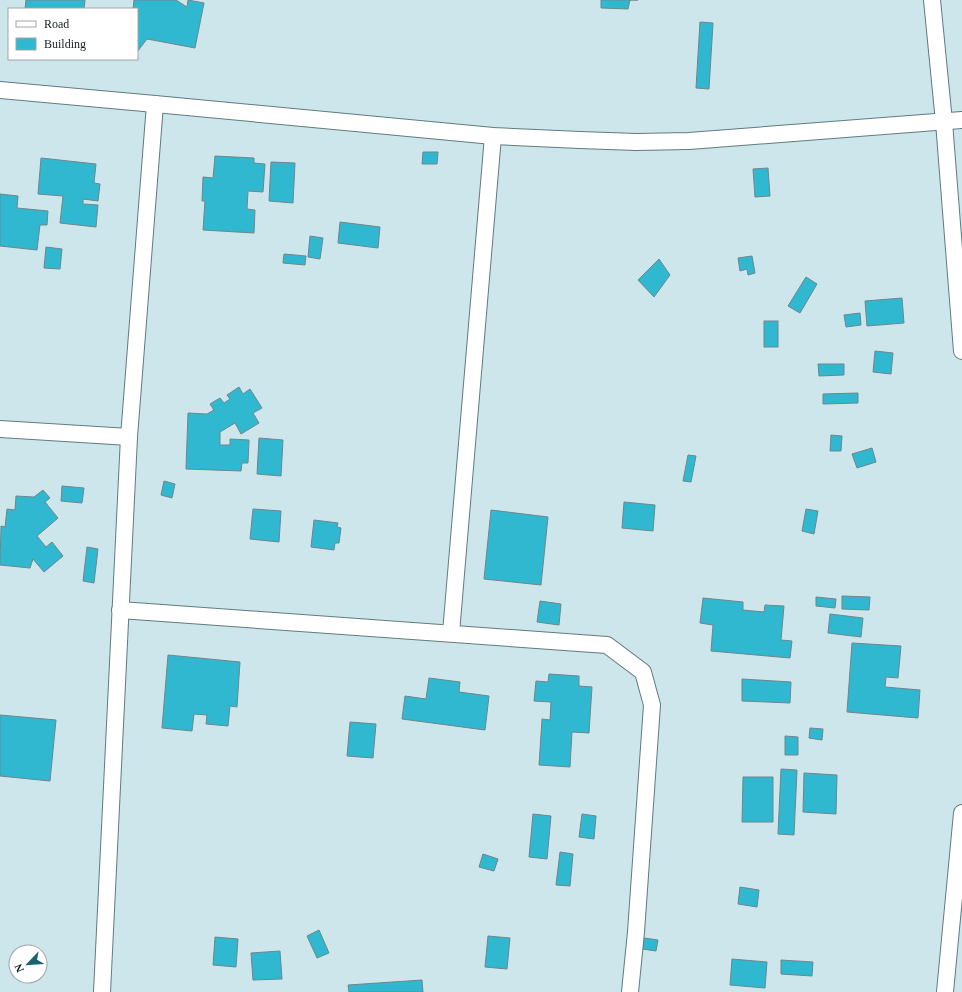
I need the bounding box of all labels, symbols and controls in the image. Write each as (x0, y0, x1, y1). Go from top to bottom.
legend (8, 8, 138, 60)
text: Road (44, 17, 69, 31)
text: Building (44, 37, 86, 51)
north arrow (8, 944, 48, 984)
text: N (12, 962, 26, 974)

